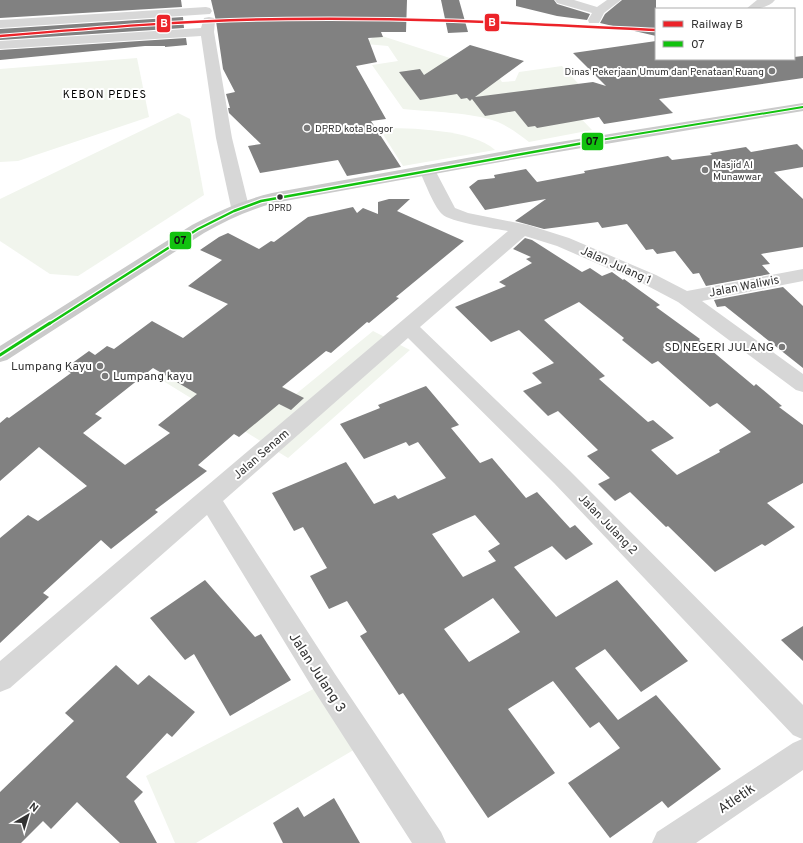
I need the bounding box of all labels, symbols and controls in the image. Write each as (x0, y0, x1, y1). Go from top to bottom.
legend (655, 8, 795, 60)
line badge: B (484, 13, 500, 32)
line badge: B (156, 14, 171, 33)
text: B (488, 16, 496, 30)
text: B (160, 17, 168, 31)
text: Railway B (691, 17, 743, 33)
text: 07 (691, 37, 705, 53)
place label: Dinas Pekerjaan Umum dan Penataan Ruang (565, 66, 764, 79)
marker: Dinas Pekerjaan Umum dan Penataan Ruang (767, 66, 777, 76)
district label: KEBON PEDES (63, 88, 147, 102)
marker: DPRD kota Bogor (302, 123, 312, 133)
place label: DPRD kota Bogor (315, 123, 393, 136)
line badge: 07 (581, 132, 604, 151)
text: 07 (586, 135, 599, 149)
place label: Masjid Al Munawwar (713, 159, 761, 184)
marker: Masjid Al Munawwar (700, 165, 710, 175)
marker: DPRD (275, 192, 285, 202)
place label: DPRD (268, 203, 292, 214)
line badge: 07 (169, 231, 192, 250)
text: 07 (174, 234, 187, 248)
street label: Jalan Julang 1 (578, 243, 654, 289)
street label: Jalan Waliwis (708, 272, 781, 302)
place label: SD NEGERI JULANG (665, 340, 774, 356)
marker: SD NEGERI JULANG (777, 342, 787, 352)
place label: Lumpang Kayu (11, 359, 92, 375)
marker: Lumpang Kayu (95, 361, 105, 371)
place label: Lumpang kayu (113, 369, 192, 385)
marker: Lumpang kayu (100, 371, 110, 381)
street label: Jalan Senam (230, 426, 293, 483)
street label: Jalan Julang 2 (574, 491, 640, 559)
street label: Jalan Julang 3 (285, 630, 349, 716)
street label: Atletik (715, 781, 759, 818)
north arrow (8, 795, 48, 835)
text: N (26, 800, 41, 816)

